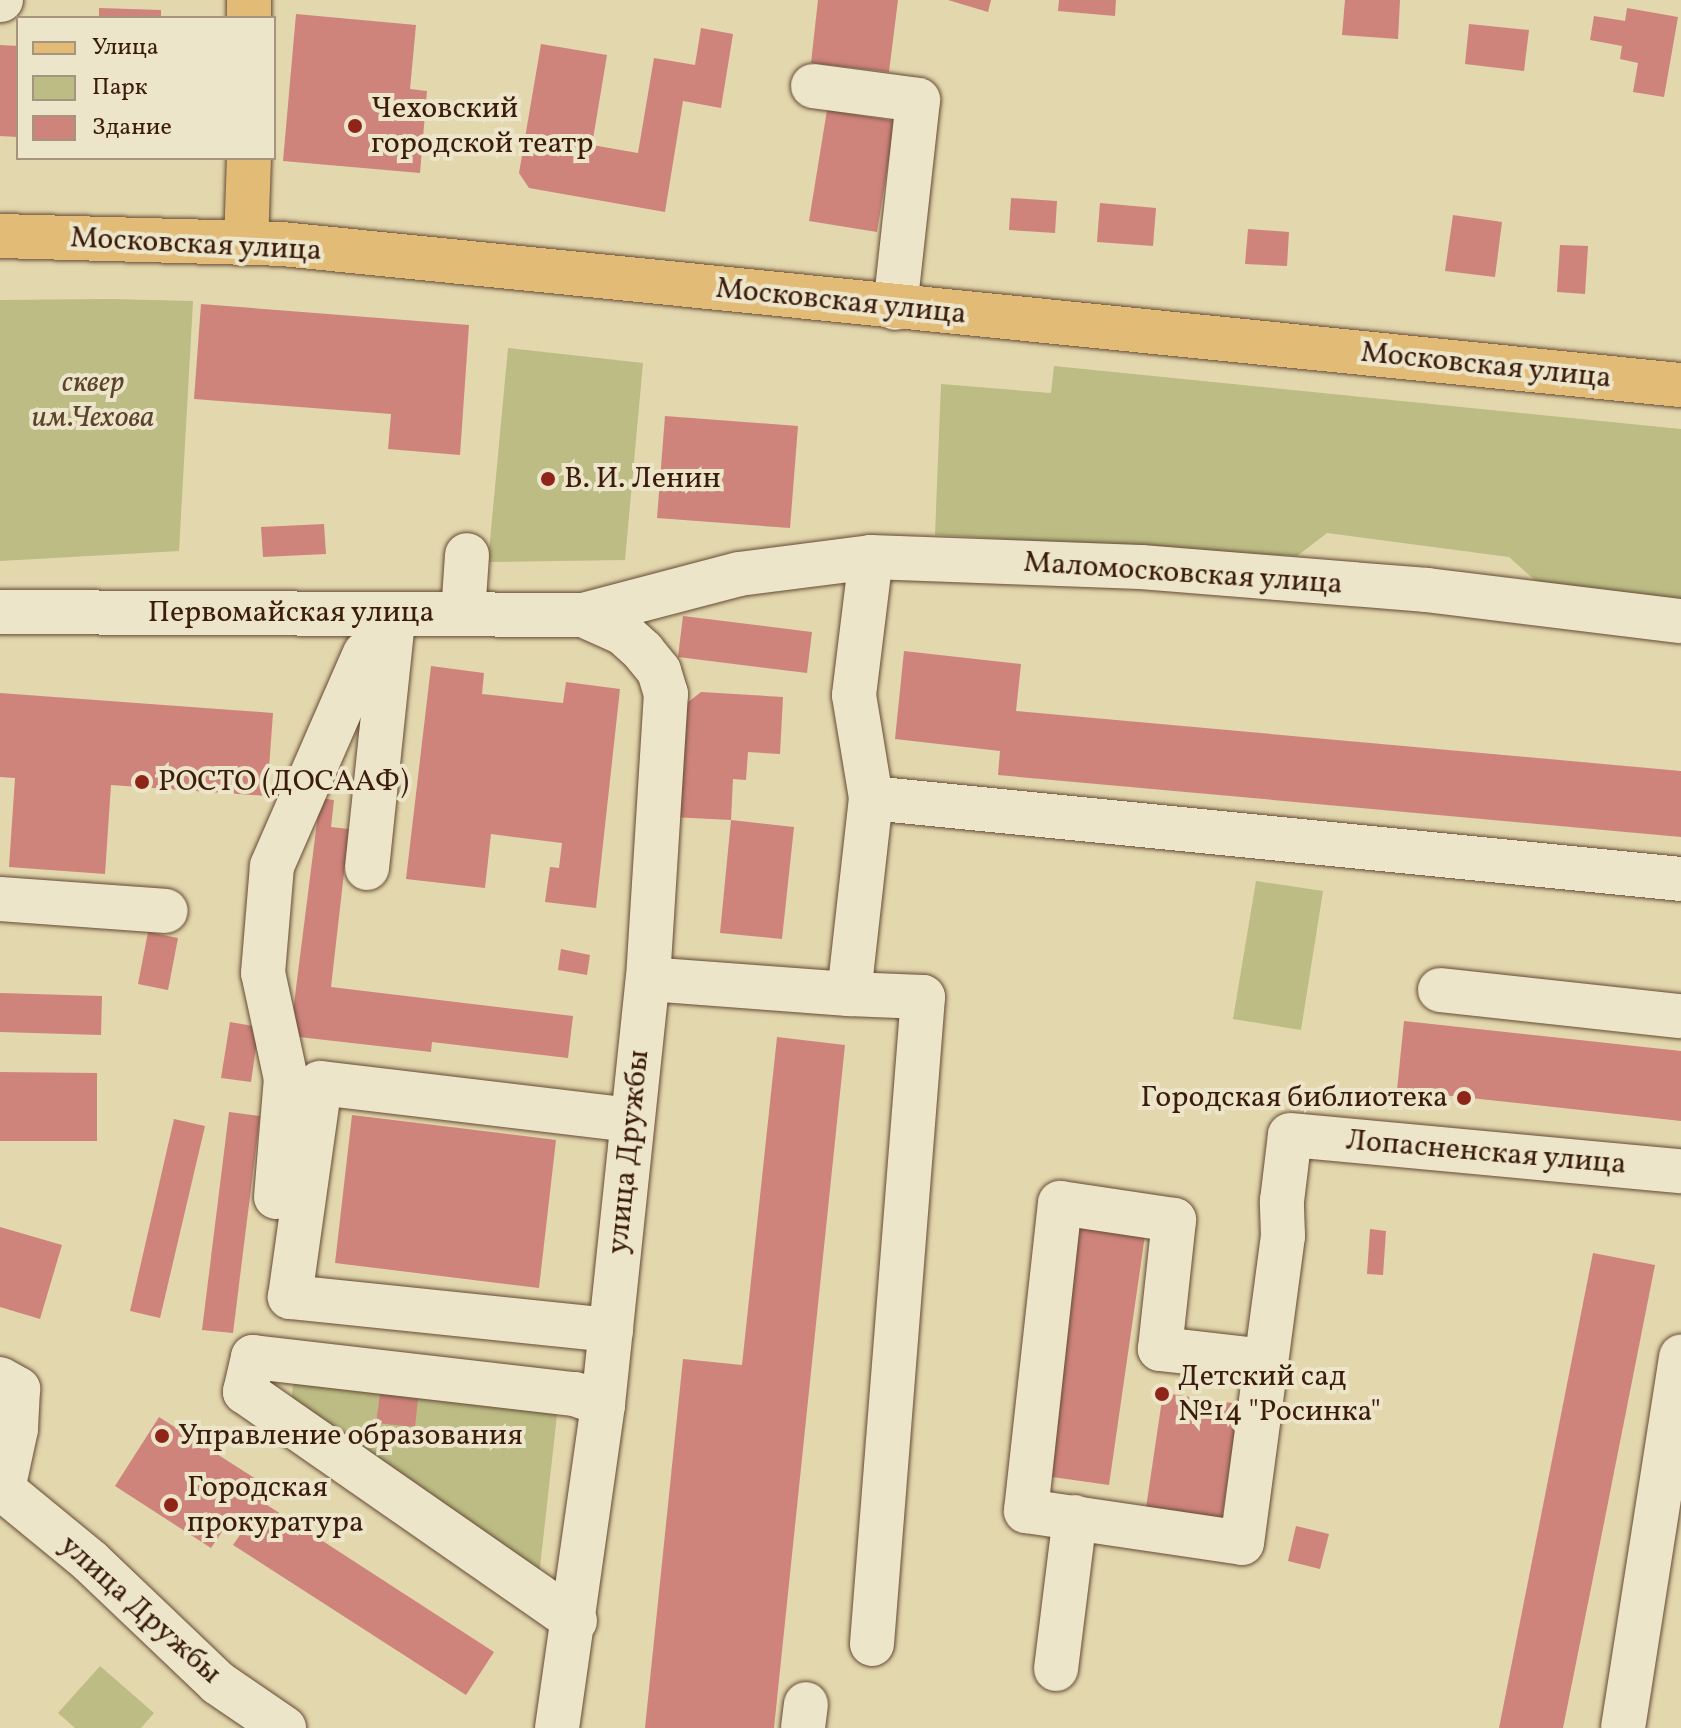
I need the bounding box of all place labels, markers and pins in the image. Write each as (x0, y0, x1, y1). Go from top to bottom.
place label: Чеховский городской театр (371, 91, 594, 162)
marker: Чеховский городской театр (346, 117, 364, 135)
place label: В. И. Ленин (564, 461, 721, 497)
marker: В. И. Ленин (539, 470, 557, 488)
place label: РОСТО (ДОСААФ) (158, 764, 409, 800)
marker: РОСТО (ДОСААФ) (133, 773, 151, 791)
place label: Городская библиотека (1141, 1080, 1448, 1116)
marker: Городская библиотека (1455, 1089, 1473, 1107)
place label: Детский сад №14 "Росинка" (1178, 1359, 1381, 1430)
marker: Детский сад №14 "Росинка" (1153, 1385, 1171, 1403)
place label: Управление образования (178, 1418, 523, 1454)
marker: Управление образования (153, 1427, 171, 1445)
place label: Городская прокуратура (187, 1470, 364, 1540)
marker: Городская прокуратура (162, 1496, 180, 1514)

